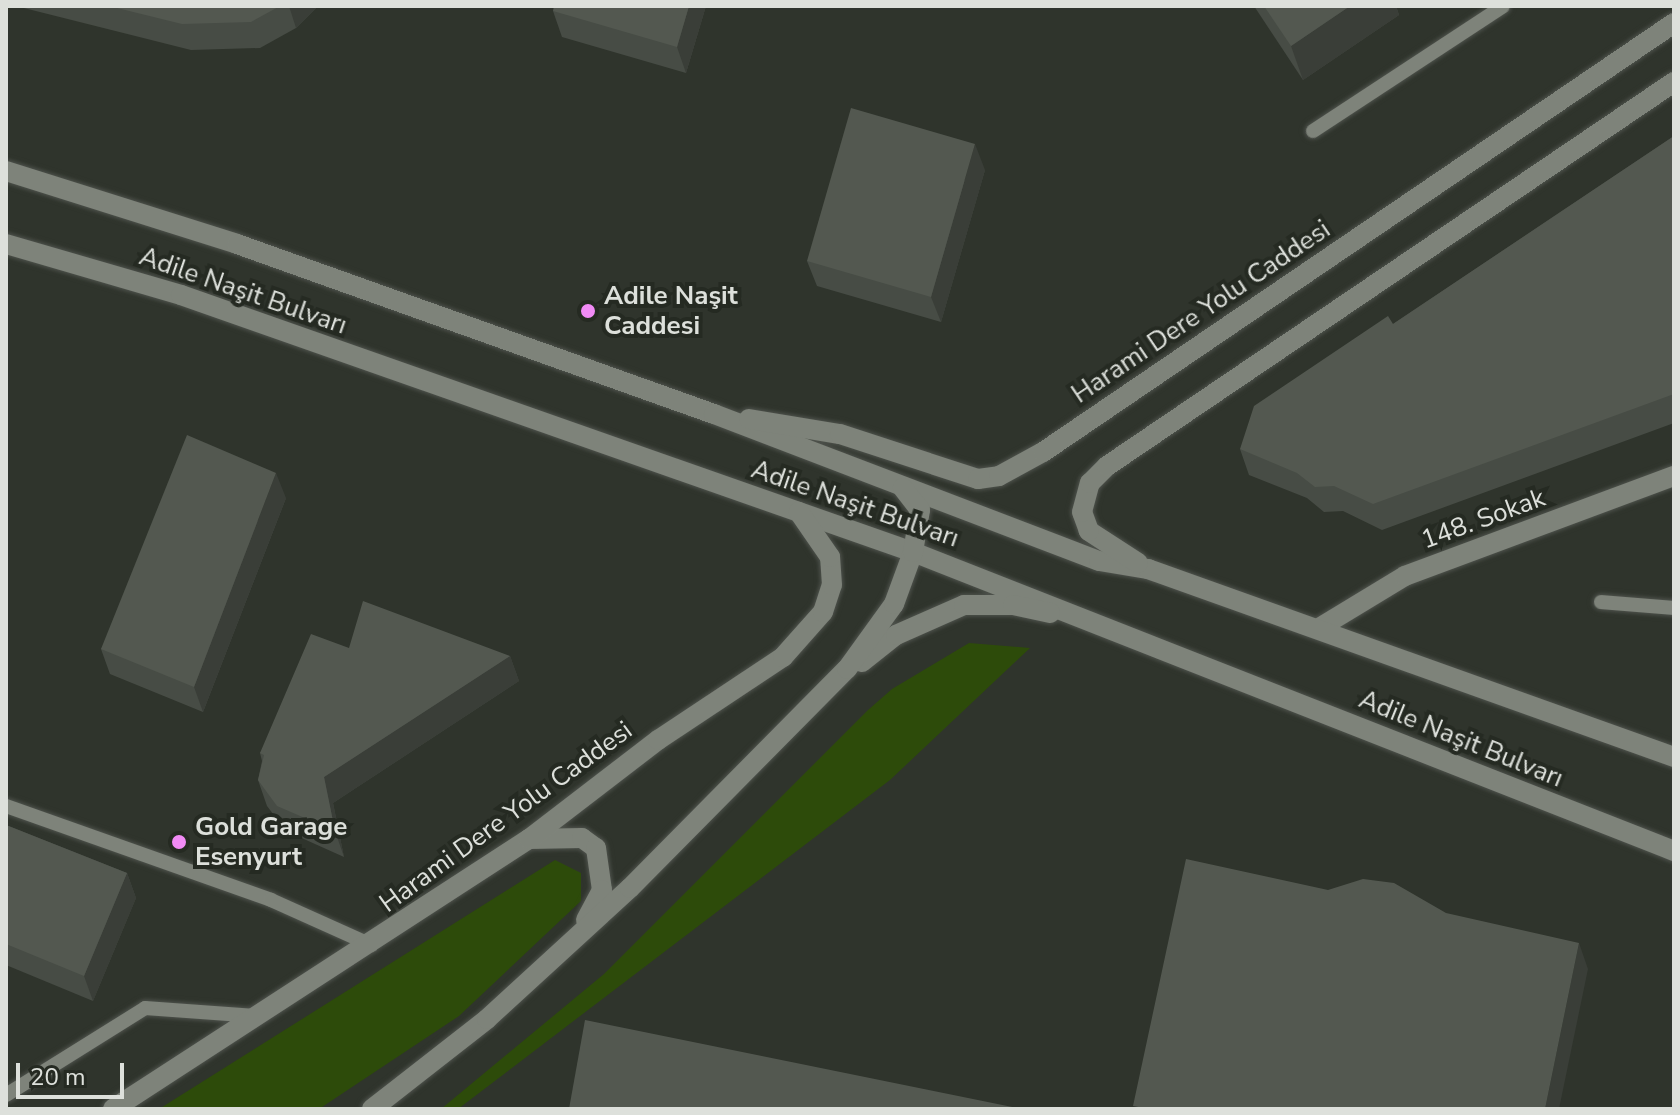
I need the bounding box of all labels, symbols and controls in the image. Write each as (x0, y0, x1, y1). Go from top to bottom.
street label: Harami Dere Yolu Caddesi (1066, 214, 1336, 410)
street label: Adile Naşit Bulvarı (135, 241, 351, 341)
place label: Adile Naşit Caddesi (604, 280, 738, 342)
marker: Adile Naşit Caddesi (579, 302, 597, 320)
street label: Adile Naşit Bulvarı (747, 454, 963, 554)
street label: 148. Sokak (1417, 482, 1549, 556)
street label: Adile Naşit Bulvarı (1354, 684, 1568, 794)
street label: Harami Dere Yolu Caddesi (374, 715, 638, 919)
place label: Gold Garage Esenyurt (195, 811, 347, 872)
marker: Gold Garage Esenyurt (170, 833, 188, 851)
scale bar (20, 1047, 128, 1097)
text: 20 m (30, 1061, 86, 1093)

